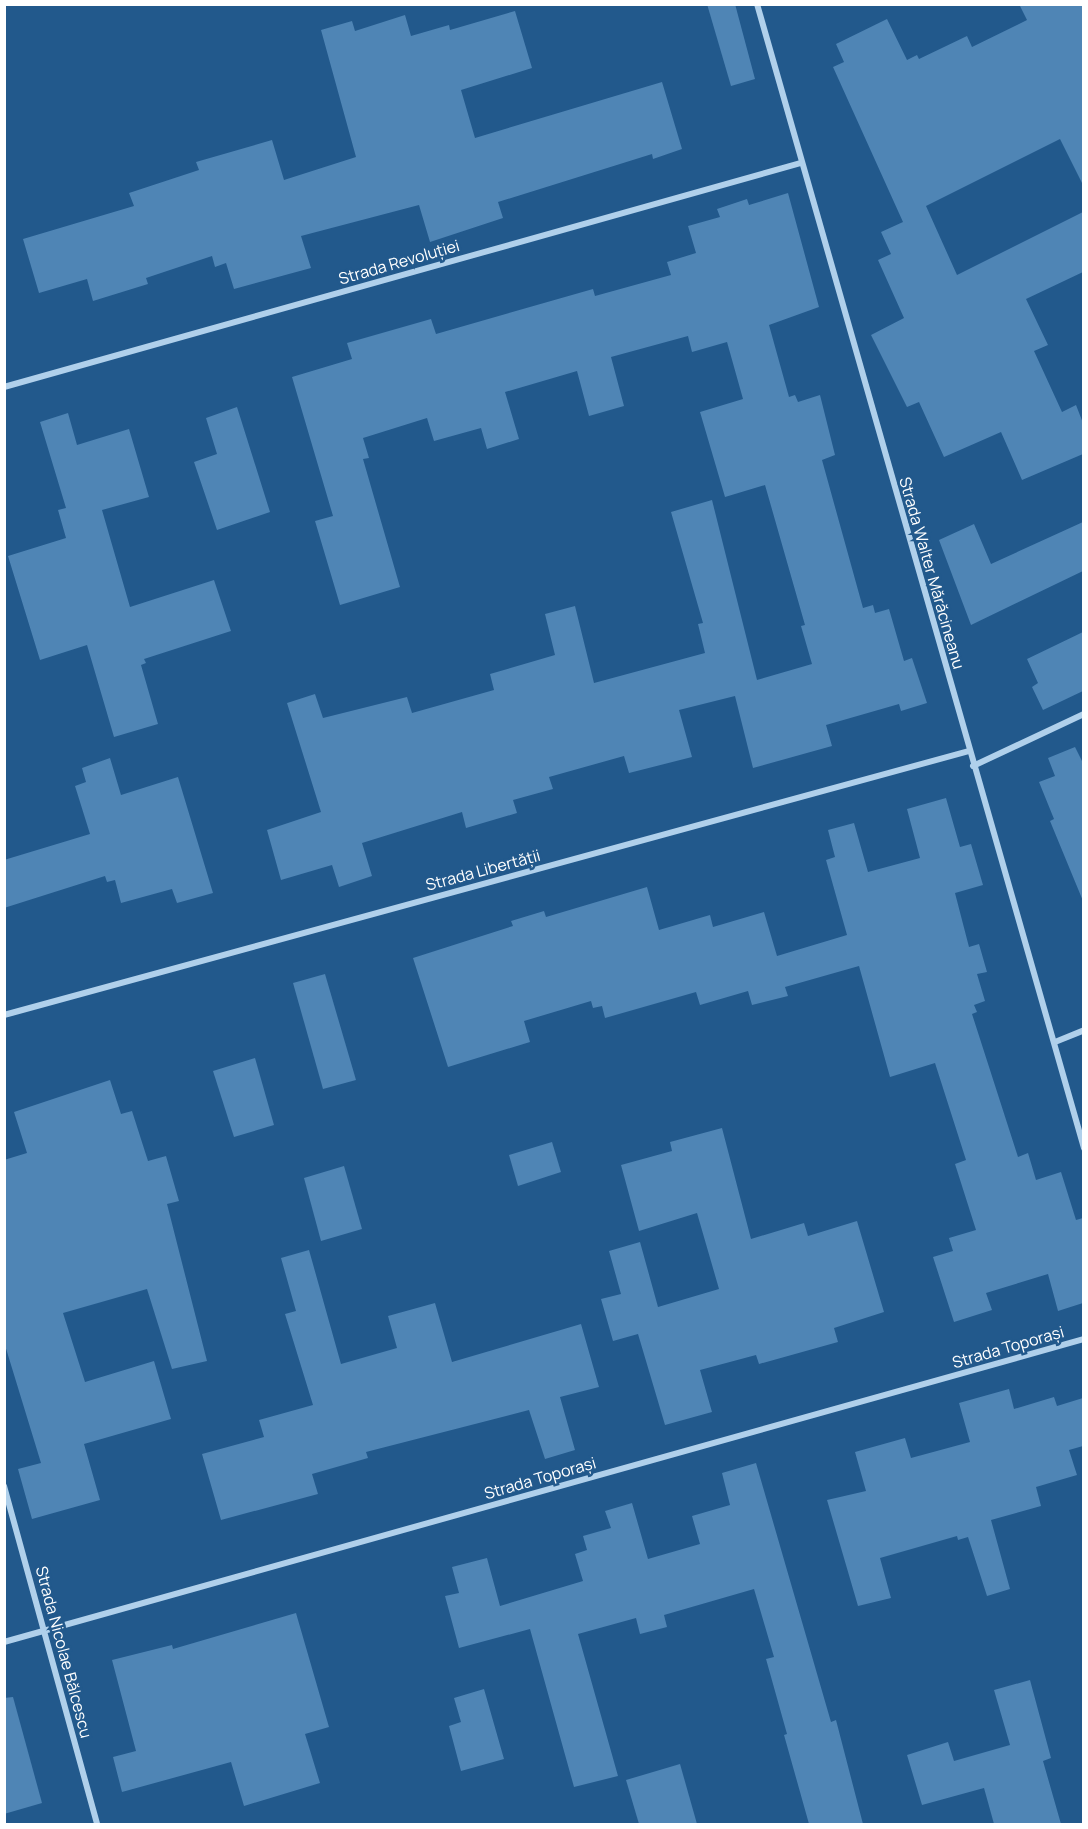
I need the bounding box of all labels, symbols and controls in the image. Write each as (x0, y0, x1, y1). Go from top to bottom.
street label: Strada Revoluției (336, 236, 462, 288)
street label: Strada Walter Mărăcineanu (895, 475, 969, 671)
street label: Strada Libertății (424, 845, 542, 895)
street label: Strada Toporași (950, 1322, 1066, 1372)
street label: Strada Toporași (482, 1453, 598, 1503)
street label: Strada Nicolae Bălcescu (32, 1564, 96, 1740)

